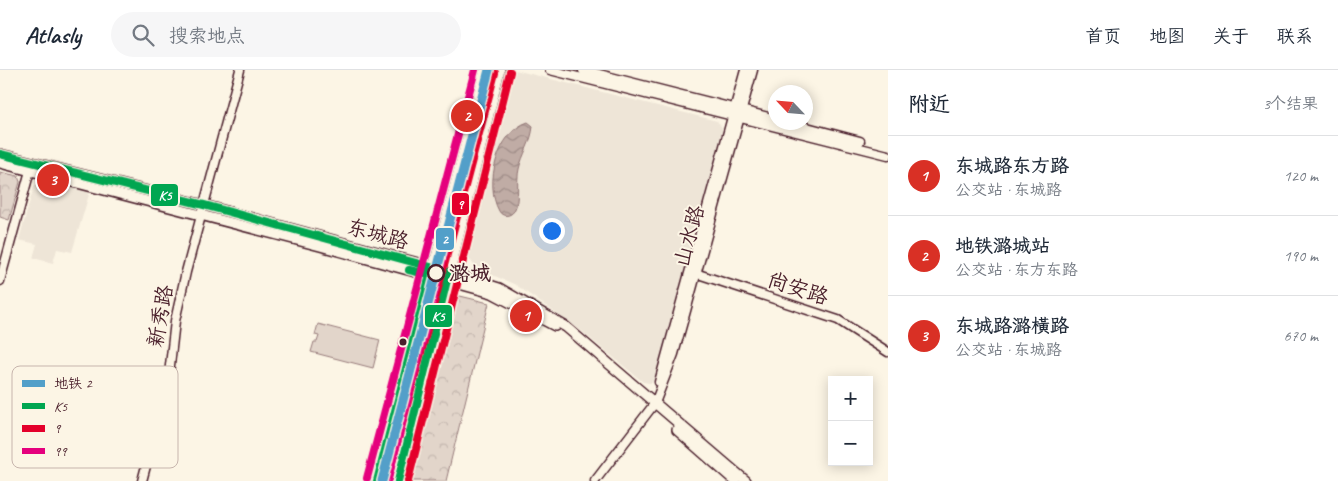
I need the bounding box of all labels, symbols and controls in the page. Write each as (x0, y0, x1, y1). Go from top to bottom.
search box (111, 12, 461, 57)
text: Atlasly (25, 20, 81, 50)
icon: search (129, 21, 157, 49)
text: 搜索地点 (169, 24, 245, 48)
text: 首页 (1085, 25, 1121, 47)
text: 地图 (1149, 25, 1185, 47)
text: 关于 (1213, 25, 1249, 47)
text: 联系 (1277, 25, 1313, 47)
north arrow (768, 85, 813, 130)
text: 附近 (908, 91, 950, 117)
text: 3个结果 (1263, 94, 1318, 114)
pin: 2 (451, 97, 483, 135)
text: 东城路东方路 (955, 154, 1069, 178)
pin: 3 (37, 161, 69, 199)
text: 1 (920, 166, 928, 186)
text: 120 m (1284, 166, 1318, 186)
text: 公交站 · 东城路 (955, 180, 1062, 200)
line badge: K5 (150, 183, 179, 207)
text: K5 (158, 187, 174, 204)
line badge: 9 (451, 192, 470, 216)
text: 9 (457, 196, 465, 213)
street label: 山水路 (668, 202, 710, 270)
street label: 东城路 (344, 213, 412, 255)
your location (539, 218, 565, 244)
line badge: 2 (435, 227, 455, 251)
text: 2 (442, 231, 450, 248)
text: 地铁潞城站 (955, 234, 1050, 258)
text: 2 (920, 246, 928, 266)
text: 190 m (1284, 246, 1318, 266)
place label: 潞城 (449, 260, 491, 286)
text: 公交站 · 东方东路 (955, 260, 1078, 280)
marker: 潞城 (427, 264, 445, 282)
street label: 尚安路 (764, 266, 832, 310)
street label: 新秀路 (142, 283, 178, 349)
pin: 1 (510, 297, 542, 335)
line badge: K5 (424, 304, 453, 328)
text: K5 (431, 308, 447, 325)
text: 东城路潞横路 (955, 314, 1069, 338)
text: 3 (920, 326, 928, 346)
text: 670 m (1284, 326, 1318, 346)
unlabelled marker (398, 337, 408, 347)
text: 公交站 · 东城路 (955, 340, 1062, 360)
legend (12, 366, 178, 468)
text: 地铁 2 (54, 375, 93, 392)
map controls (828, 376, 873, 466)
button: + (828, 376, 873, 421)
text: K5 (54, 398, 68, 415)
text: 9 (54, 420, 62, 437)
button: − (828, 421, 873, 466)
text: 99 (54, 443, 68, 460)

